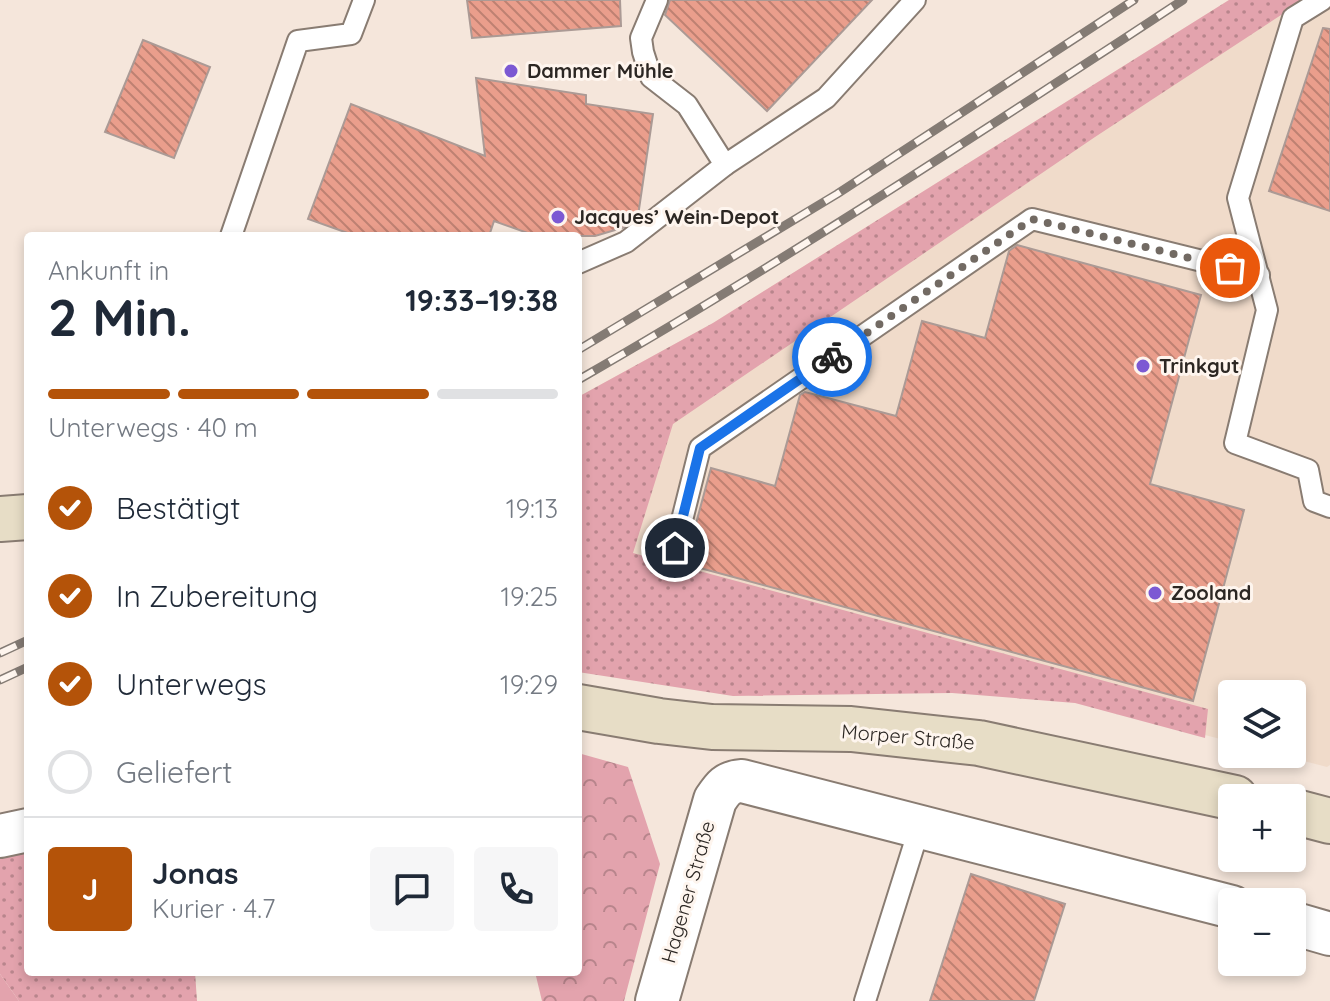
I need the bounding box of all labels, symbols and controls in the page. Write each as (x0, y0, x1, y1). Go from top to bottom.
place label: Dammer Mühle (527, 58, 674, 83)
marker: Dammer Mühle (502, 62, 520, 80)
place label: Jacques’ Wein-Depot (574, 204, 779, 229)
marker: Jacques’ Wein-Depot (549, 208, 567, 226)
pin (1196, 234, 1264, 302)
icon: bag (1208, 246, 1252, 290)
text: Ankunft in (48, 254, 169, 287)
text: 19:33–19:38 (405, 281, 558, 319)
text: 2 Min. (48, 284, 191, 349)
courier (792, 317, 872, 397)
icon: bike (810, 335, 854, 379)
place label: Trinkgut (1159, 353, 1240, 378)
marker: Trinkgut (1134, 357, 1152, 375)
text: Unterwegs · 40 m (48, 411, 258, 444)
icon: check (48, 486, 92, 530)
text: Bestätigt (116, 489, 240, 527)
text: 19:13 (506, 492, 558, 525)
pin (641, 514, 709, 582)
icon: home (653, 526, 697, 570)
icon: check (48, 574, 92, 618)
text: In Zubereitung (116, 577, 318, 615)
text: 19:25 (500, 580, 558, 613)
place label: Zooland (1171, 580, 1251, 605)
marker: Zooland (1146, 584, 1164, 602)
icon: check (48, 662, 92, 706)
text: Unterwegs (116, 665, 267, 703)
text: 19:29 (500, 668, 558, 701)
map controls (1218, 680, 1306, 976)
button: layers (1218, 680, 1306, 768)
street label: Morper Straße (840, 718, 976, 755)
text: Geliefert (116, 753, 232, 791)
button: + (1218, 784, 1306, 872)
street label: Hagener Straße (655, 818, 720, 966)
button: chat (370, 847, 454, 931)
button: phone (474, 847, 558, 931)
text: Jonas (152, 854, 238, 892)
text: J (82, 870, 98, 908)
button: − (1218, 888, 1306, 976)
text: Kurier · 4.7 (152, 892, 275, 925)

